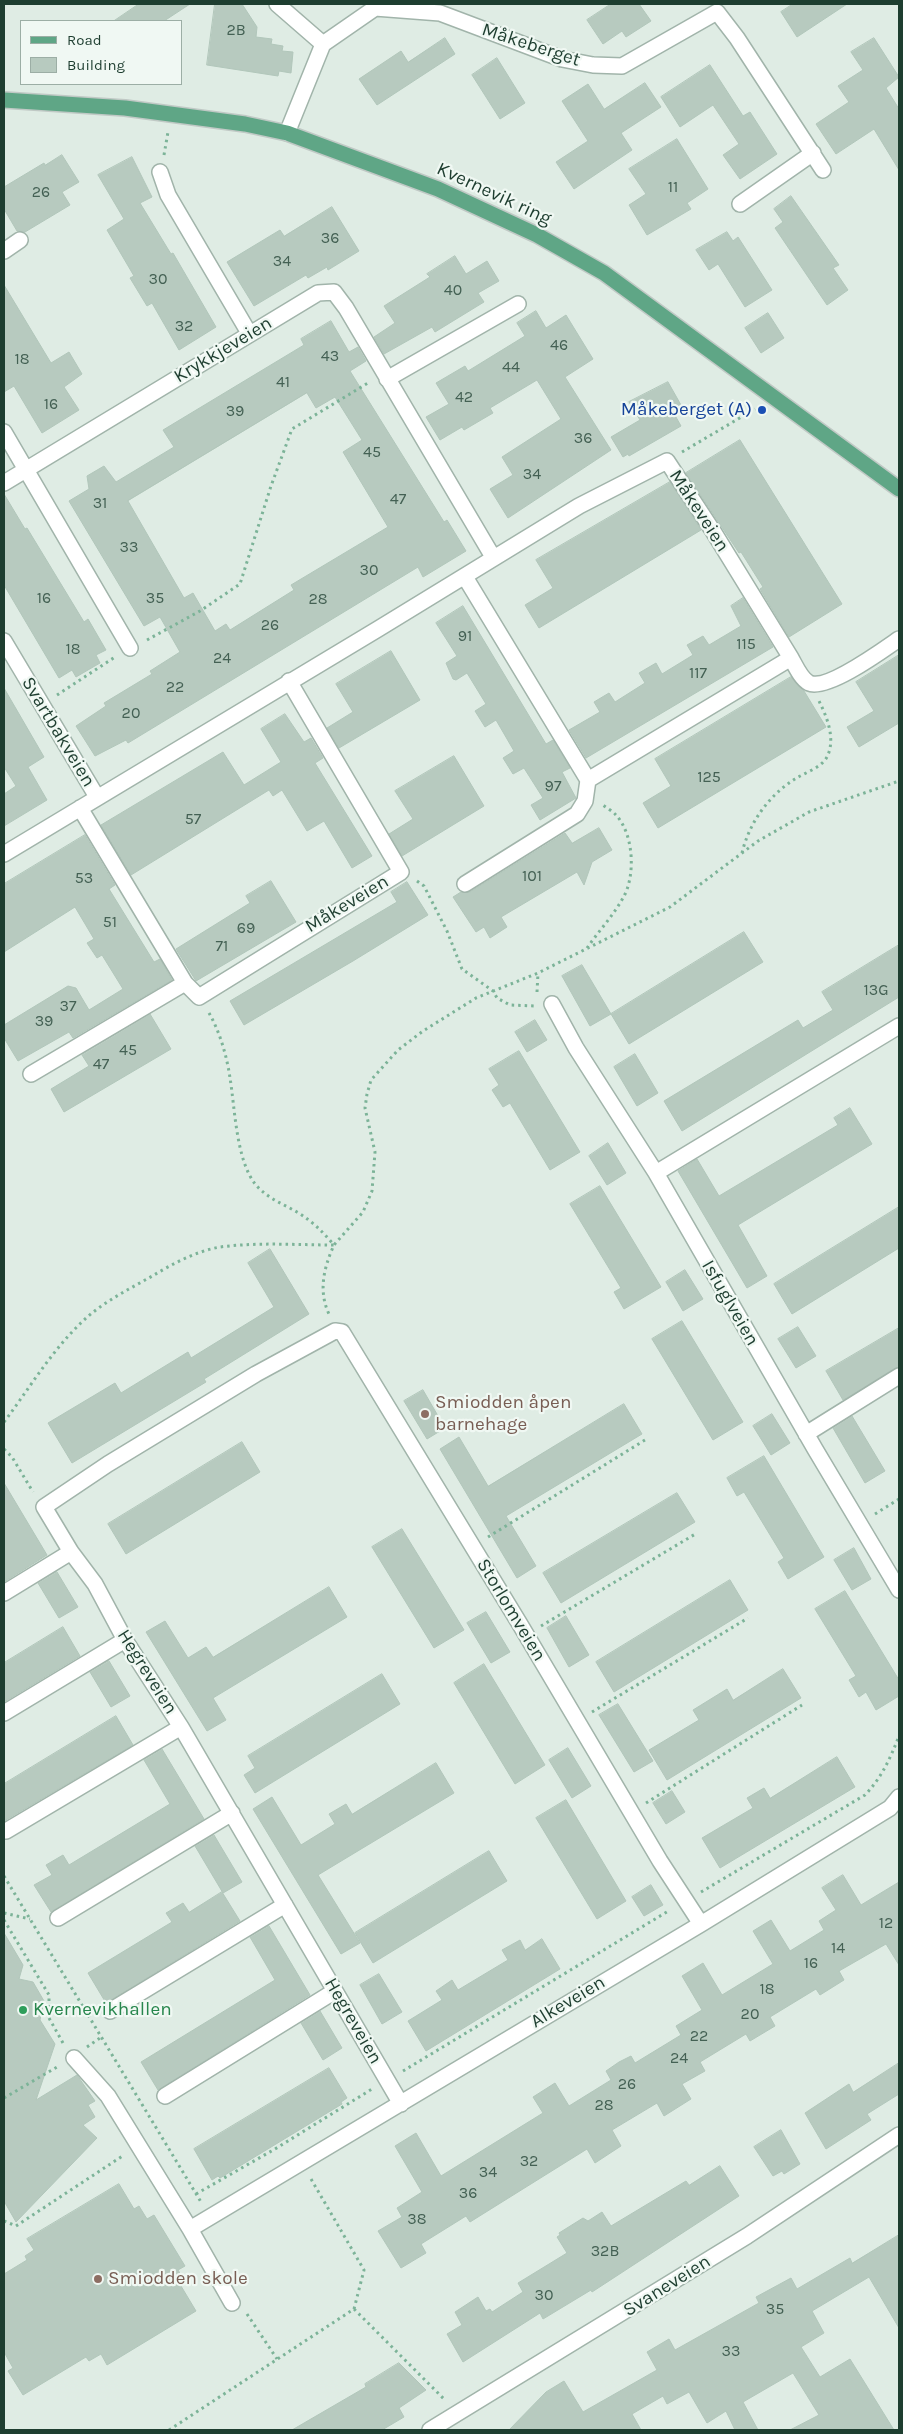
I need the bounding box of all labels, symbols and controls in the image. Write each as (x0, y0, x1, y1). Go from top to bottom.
street label: Måkeberget (479, 18, 583, 72)
legend (20, 20, 182, 85)
house number: 2B (226, 20, 246, 40)
text: Road (67, 31, 102, 49)
text: Building (67, 56, 125, 74)
street label: Kvernevik ring (433, 157, 555, 231)
house number: 11 (668, 177, 678, 197)
house number: 26 (32, 182, 50, 202)
house number: 36 (321, 228, 339, 248)
house number: 34 (273, 251, 291, 271)
house number: 30 (149, 269, 167, 289)
house number: 40 (444, 280, 462, 300)
street label: Krykkjeveien (170, 312, 276, 388)
house number: 32 (175, 316, 193, 336)
house number: 46 (550, 335, 568, 355)
house number: 43 (321, 346, 339, 366)
house number: 18 (14, 349, 30, 369)
house number: 44 (502, 357, 520, 377)
house number: 41 (276, 372, 290, 392)
house number: 42 (455, 387, 473, 407)
house number: 16 (44, 394, 58, 414)
place label: Måkeberget (A) (621, 399, 752, 421)
house number: 39 (226, 401, 244, 421)
marker: Måkeberget (A) (756, 404, 768, 416)
house number: 36 (574, 428, 592, 448)
house number: 45 (363, 442, 381, 462)
house number: 34 (523, 464, 541, 484)
street label: Måkeveien (664, 466, 734, 556)
house number: 47 (390, 489, 406, 509)
house number: 31 (93, 493, 107, 513)
house number: 33 (120, 537, 138, 557)
house number: 30 (360, 560, 378, 580)
house number: 16 (37, 588, 51, 608)
house number: 35 (146, 588, 164, 608)
house number: 28 (308, 589, 328, 609)
house number: 26 (261, 615, 279, 635)
house number: 91 (458, 626, 472, 646)
house number: 115 (736, 634, 756, 654)
house number: 18 (65, 639, 81, 659)
house number: 24 (213, 648, 231, 668)
house number: 117 (689, 663, 707, 683)
street label: Svartbakveien (16, 673, 100, 791)
house number: 22 (166, 677, 184, 697)
house number: 20 (122, 703, 140, 723)
house number: 125 (697, 767, 721, 787)
house number: 97 (545, 776, 561, 796)
house number: 57 (185, 809, 201, 829)
house number: 101 (522, 866, 542, 886)
house number: 53 (75, 868, 93, 888)
street label: Måkeveien (301, 870, 393, 938)
house number: 51 (103, 912, 117, 932)
house number: 69 (237, 918, 255, 938)
house number: 71 (216, 936, 228, 956)
house number: 13G (863, 980, 889, 1000)
house number: 37 (60, 996, 76, 1016)
house number: 39 (35, 1011, 53, 1031)
house number: 45 (119, 1040, 137, 1060)
house number: 47 (93, 1054, 109, 1074)
street label: Isfuglveien (696, 1256, 764, 1350)
place label: Smiodden åpen barnehage (435, 1392, 571, 1436)
marker: Smiodden åpen barnehage (419, 1408, 431, 1420)
street label: Storlomveien (471, 1555, 551, 1665)
street label: Hegreveien (112, 1625, 182, 1719)
house number: 12 (879, 1913, 893, 1933)
house number: 14 (831, 1938, 845, 1958)
house number: 16 (804, 1953, 818, 1973)
street label: Alkeveien (527, 1971, 609, 2033)
street label: Hegreveien (319, 1974, 387, 2068)
house number: 18 (759, 1979, 775, 1999)
place label: Kvernevikhallen (33, 1999, 172, 2021)
marker: Kvernevikhallen (17, 2004, 29, 2016)
house number: 20 (741, 2004, 759, 2024)
house number: 22 (690, 2026, 708, 2046)
house number: 24 (670, 2048, 688, 2068)
house number: 26 (618, 2074, 636, 2094)
house number: 28 (594, 2095, 614, 2115)
house number: 32 (520, 2151, 538, 2171)
house number: 34 (479, 2162, 497, 2182)
house number: 36 (459, 2183, 477, 2203)
house number: 38 (407, 2209, 427, 2229)
house number: 32B (591, 2241, 619, 2261)
street label: Svaneveien (619, 2250, 715, 2322)
place label: Smiodden skole (108, 2268, 248, 2290)
marker: Smiodden skole (92, 2273, 104, 2285)
house number: 30 (535, 2285, 553, 2305)
house number: 35 (766, 2299, 784, 2319)
house number: 33 (722, 2341, 740, 2361)

